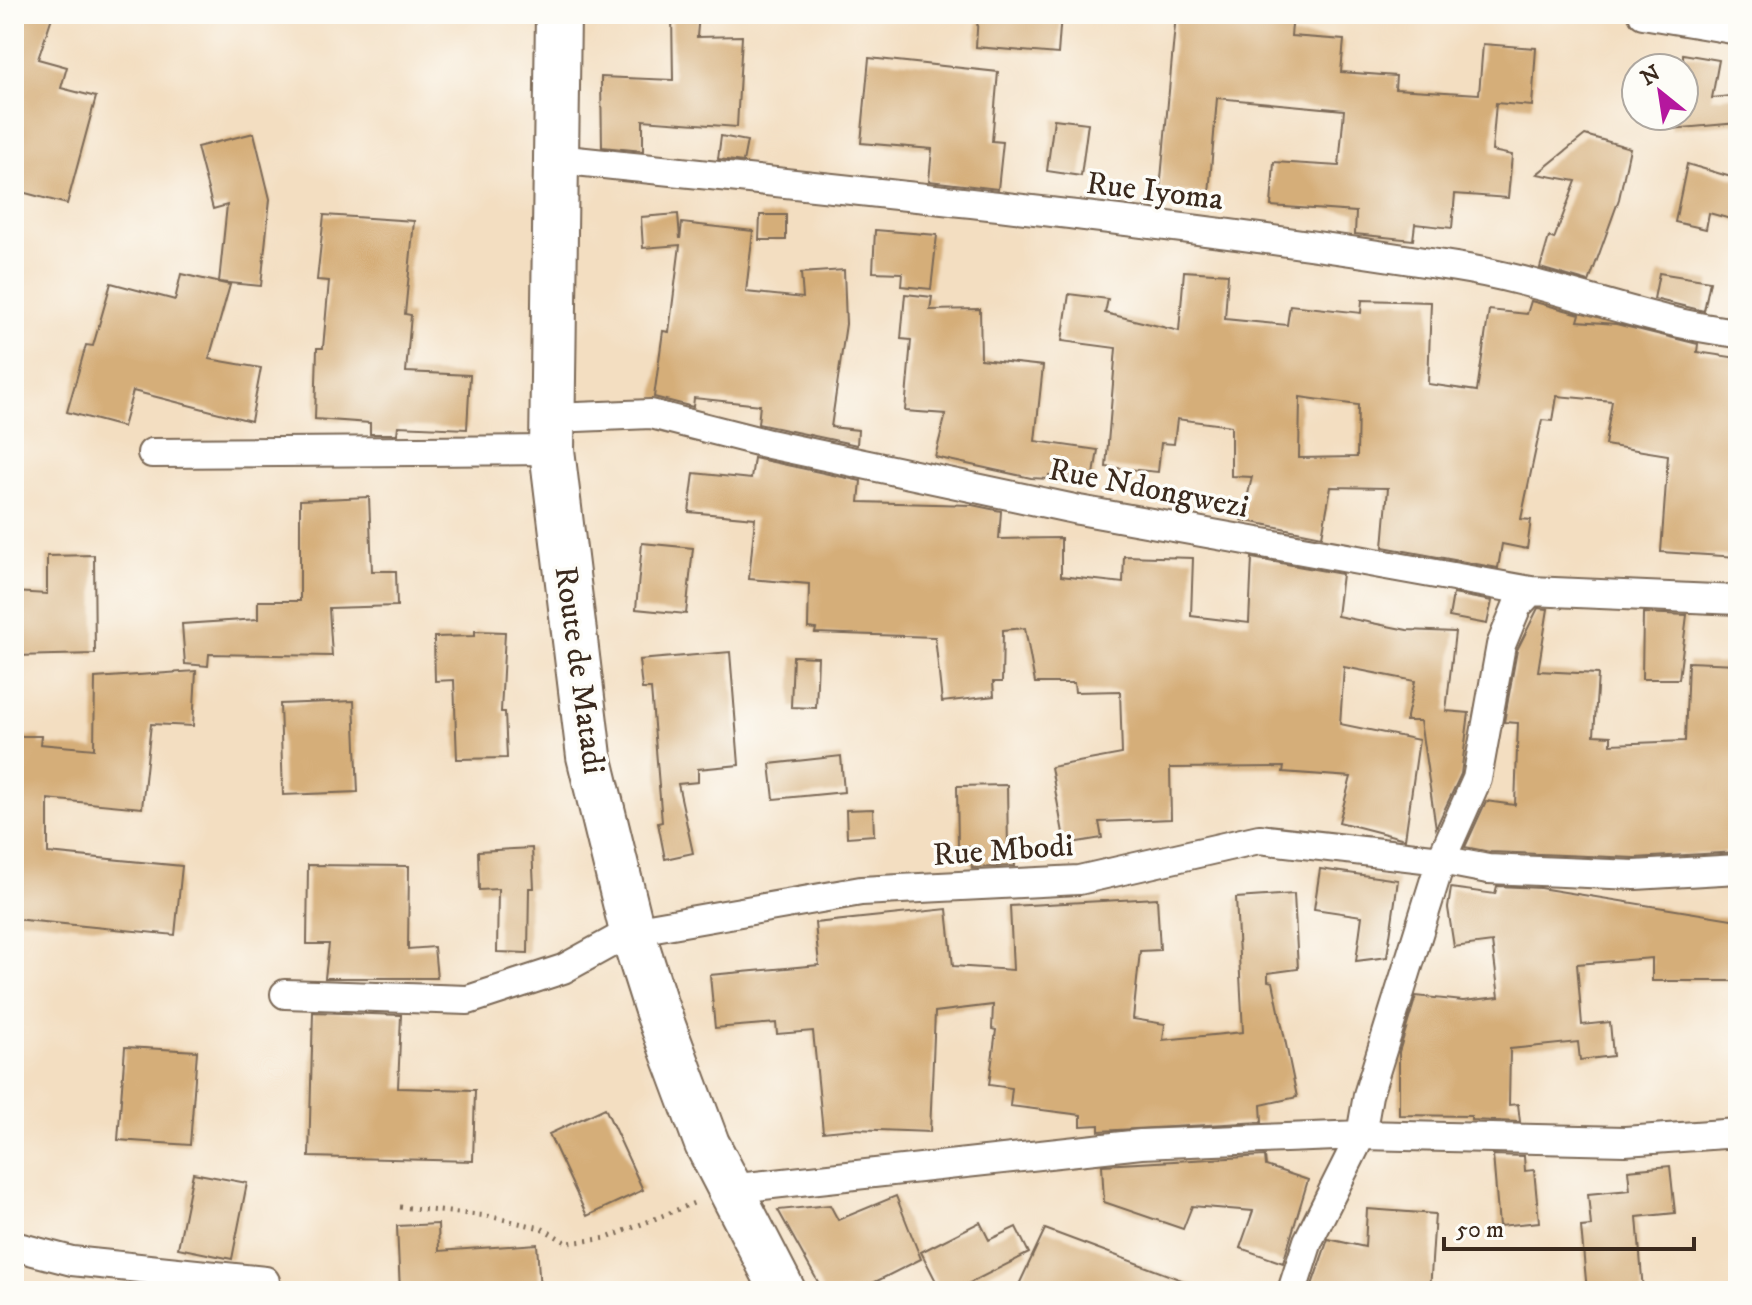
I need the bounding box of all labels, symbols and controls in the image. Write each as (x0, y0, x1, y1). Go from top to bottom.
north arrow (1620, 52, 1700, 132)
text: N (1636, 60, 1665, 92)
street label: Rue Iyoma (1084, 164, 1226, 220)
street label: Rue Ndongwezi (1045, 450, 1252, 528)
street label: Route de Matadi (545, 564, 613, 777)
street label: Rue Mbodi (931, 826, 1075, 876)
scale bar (1444, 1201, 1694, 1251)
text: 50 m (1456, 1215, 1504, 1245)

